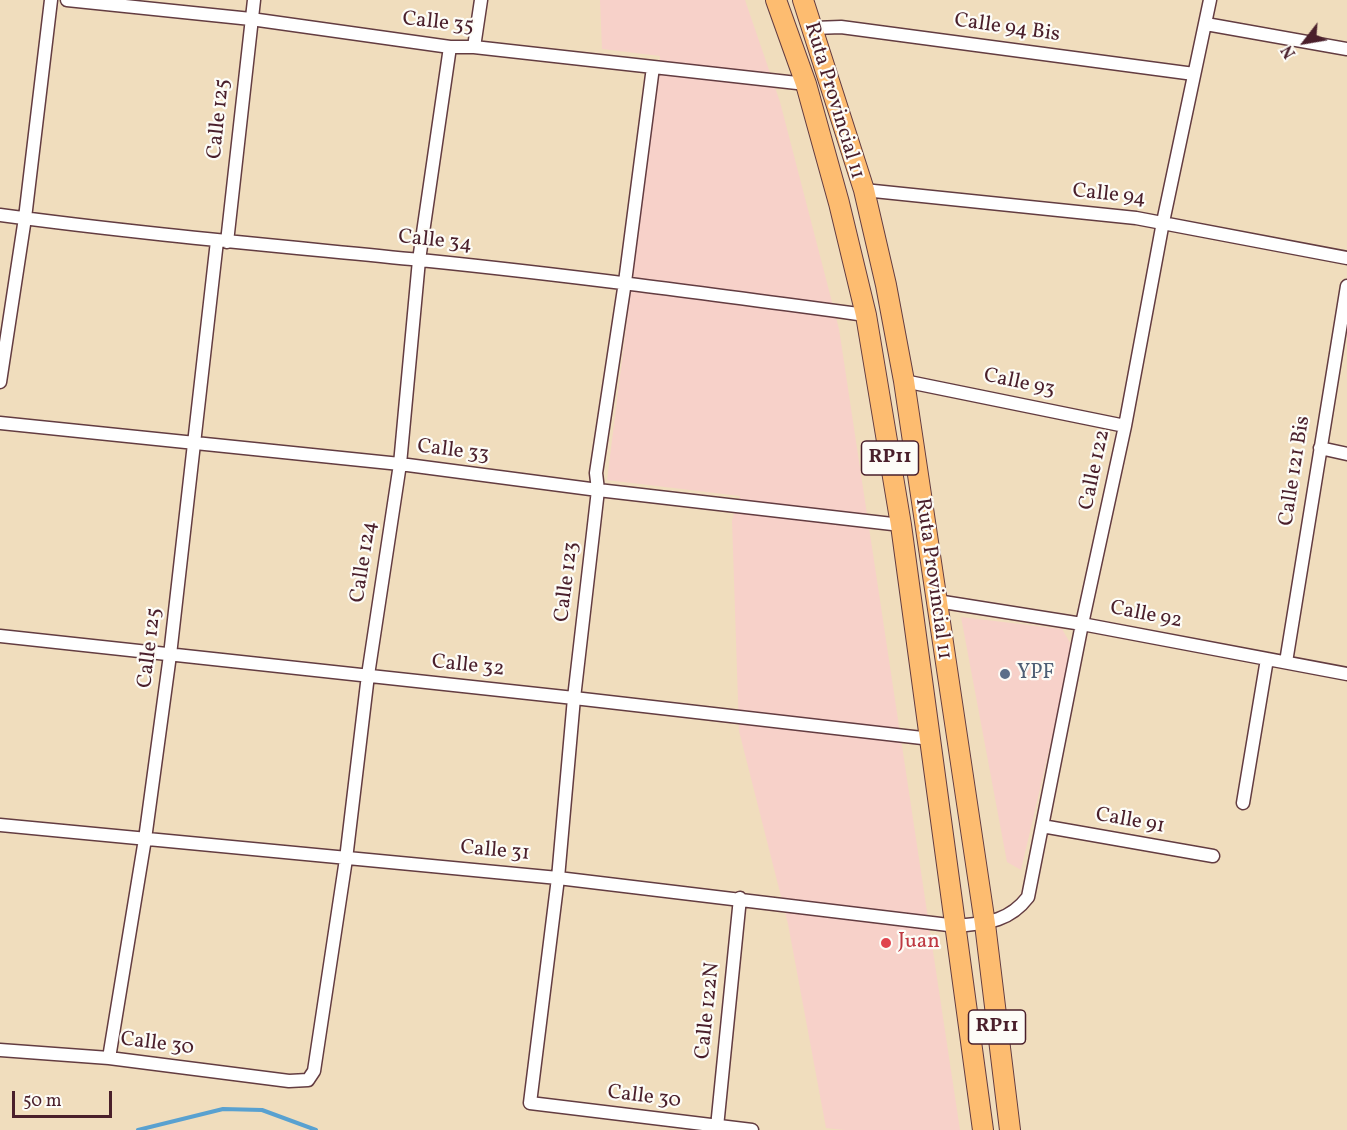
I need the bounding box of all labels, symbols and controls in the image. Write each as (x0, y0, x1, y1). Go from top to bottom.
street label: Calle 35 (401, 8, 475, 40)
street label: Calle 94 Bis (953, 9, 1061, 49)
north arrow (1275, 12, 1335, 72)
street label: Ruta Provincial 11 (797, 19, 869, 183)
text: N (1277, 41, 1302, 62)
street label: Calle 125 (203, 78, 237, 160)
street label: Calle 94 (1071, 180, 1147, 212)
street label: Calle 34 (397, 226, 473, 258)
street label: Calle 93 (981, 364, 1057, 404)
street label: Calle 121 Bis (1275, 414, 1317, 528)
street label: Calle 122 (1075, 427, 1117, 513)
street label: Calle 33 (416, 435, 490, 469)
road number: RP11 (862, 441, 918, 475)
street label: Ruta Provincial 11 (908, 496, 956, 662)
street label: Calle 124 (346, 519, 384, 605)
street label: Calle 123 (551, 541, 585, 623)
street label: Calle 92 (1108, 597, 1184, 635)
street label: Calle 125 (134, 607, 168, 689)
street label: Calle 32 (430, 651, 506, 683)
place label: YPF (1017, 661, 1054, 687)
marker: YPF (998, 667, 1012, 681)
street label: Calle 91 (1093, 804, 1167, 840)
street label: Calle 31 (459, 836, 531, 868)
place label: Juan (898, 930, 940, 956)
marker: Juan (879, 936, 893, 950)
street label: Calle 122N (691, 961, 727, 1061)
road number: RP11 (968, 1010, 1026, 1044)
street label: Calle 30 (119, 1028, 195, 1062)
scale bar (15, 1079, 116, 1117)
street label: Calle 30 (606, 1081, 682, 1115)
text: 50 m (23, 1089, 62, 1114)

